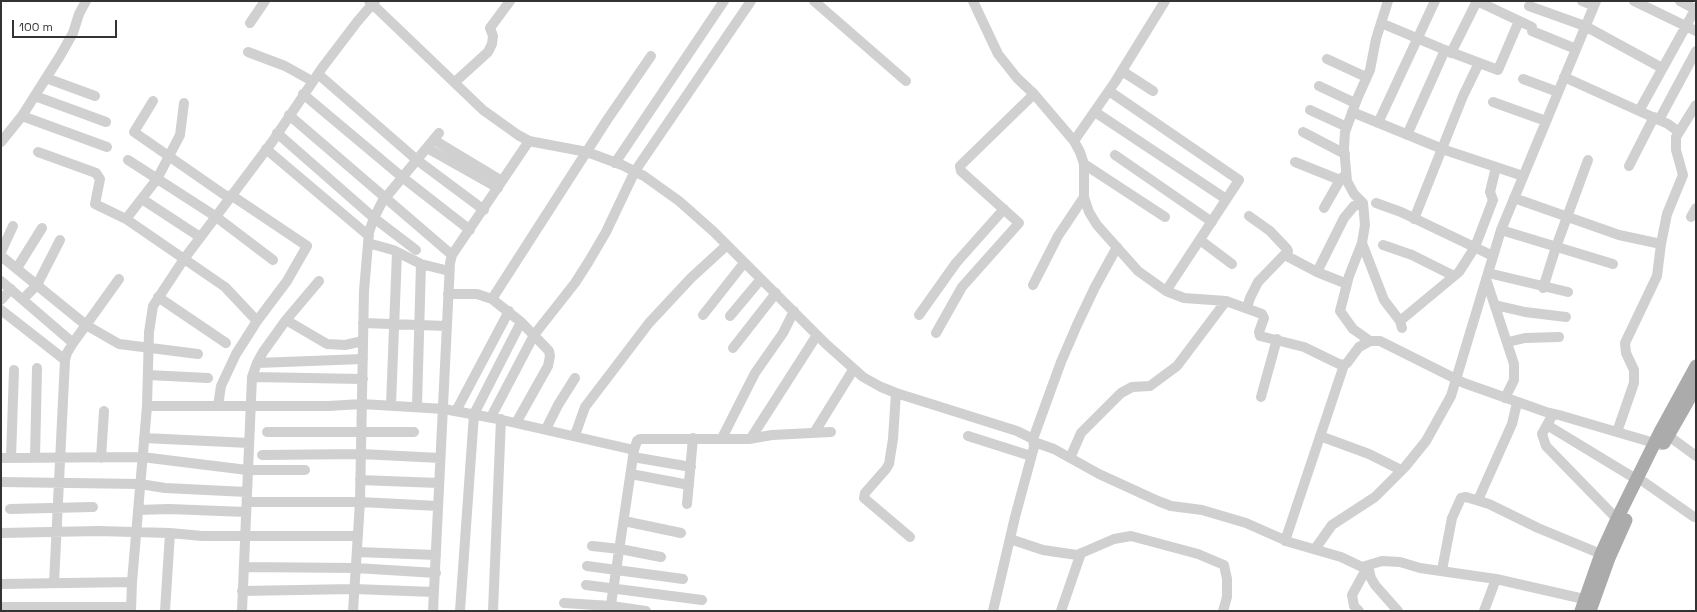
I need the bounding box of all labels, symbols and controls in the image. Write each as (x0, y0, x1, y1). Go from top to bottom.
scale bar (14, 12, 119, 38)
text: 100 m (19, 19, 53, 35)

